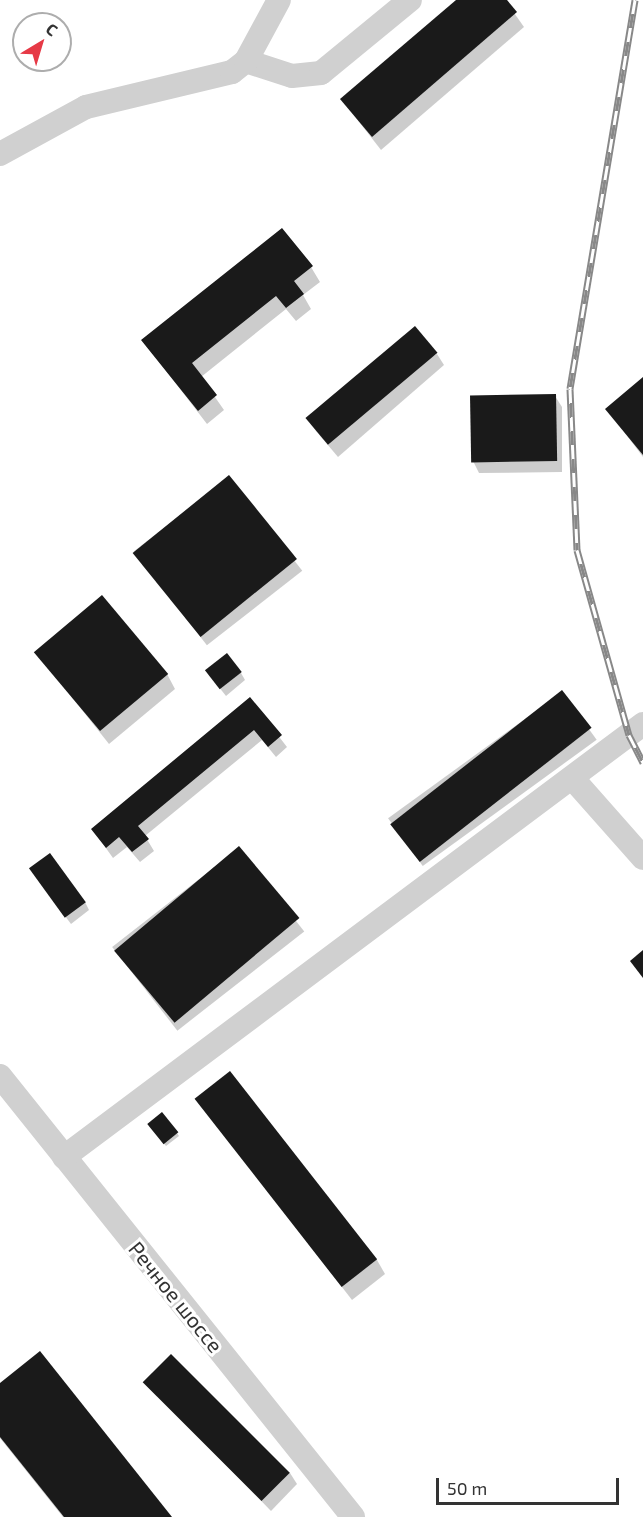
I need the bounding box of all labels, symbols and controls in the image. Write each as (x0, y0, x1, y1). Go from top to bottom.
north arrow (12, 12, 72, 72)
text: С (43, 19, 62, 39)
street label: Речное шоссе (124, 1236, 228, 1358)
scale bar (439, 1466, 622, 1504)
text: 50 m (447, 1477, 487, 1499)

